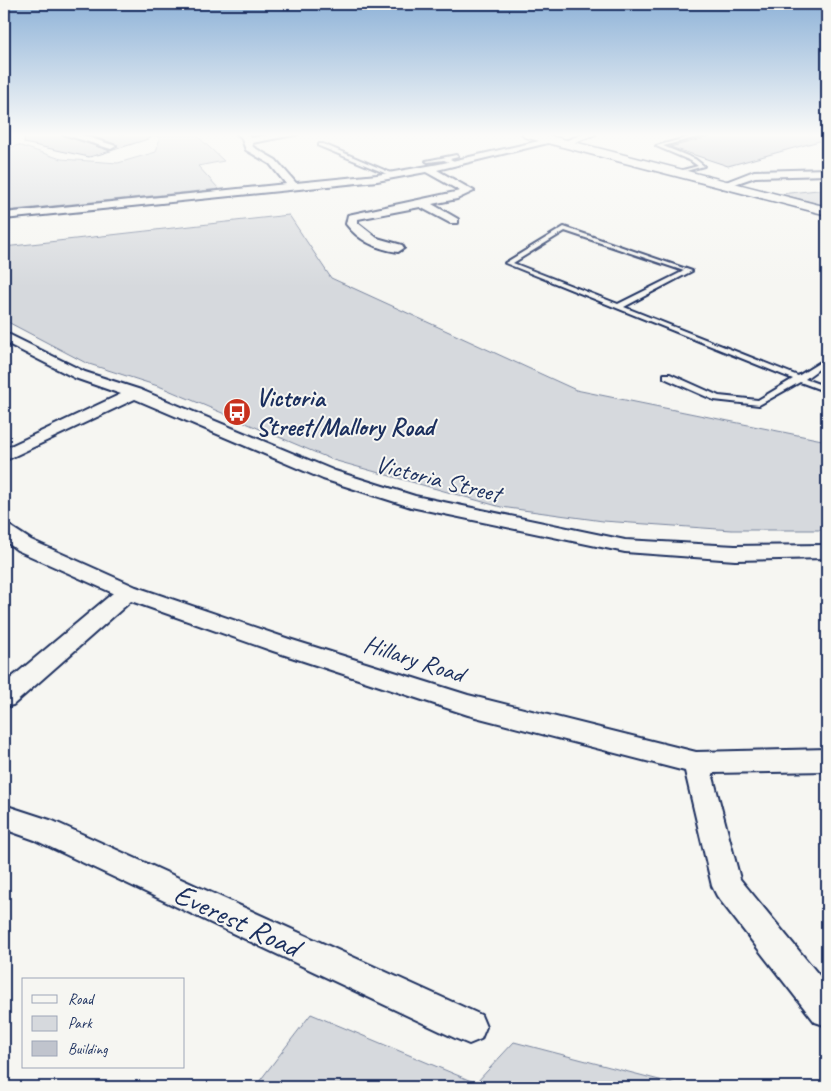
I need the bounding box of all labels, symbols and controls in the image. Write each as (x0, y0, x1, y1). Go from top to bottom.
place label: Victoria Street/Mallory Road (256, 382, 439, 443)
bus stop icon: Victoria Street/Mallory Road (222, 397, 252, 427)
street label: Victoria Street (372, 448, 508, 511)
street label: Hillary Road (360, 628, 472, 692)
street label: Everest Road (168, 874, 310, 967)
legend (22, 978, 185, 1068)
text: Road (68, 990, 95, 1009)
text: Park (68, 1014, 93, 1033)
text: Building (68, 1040, 108, 1059)

